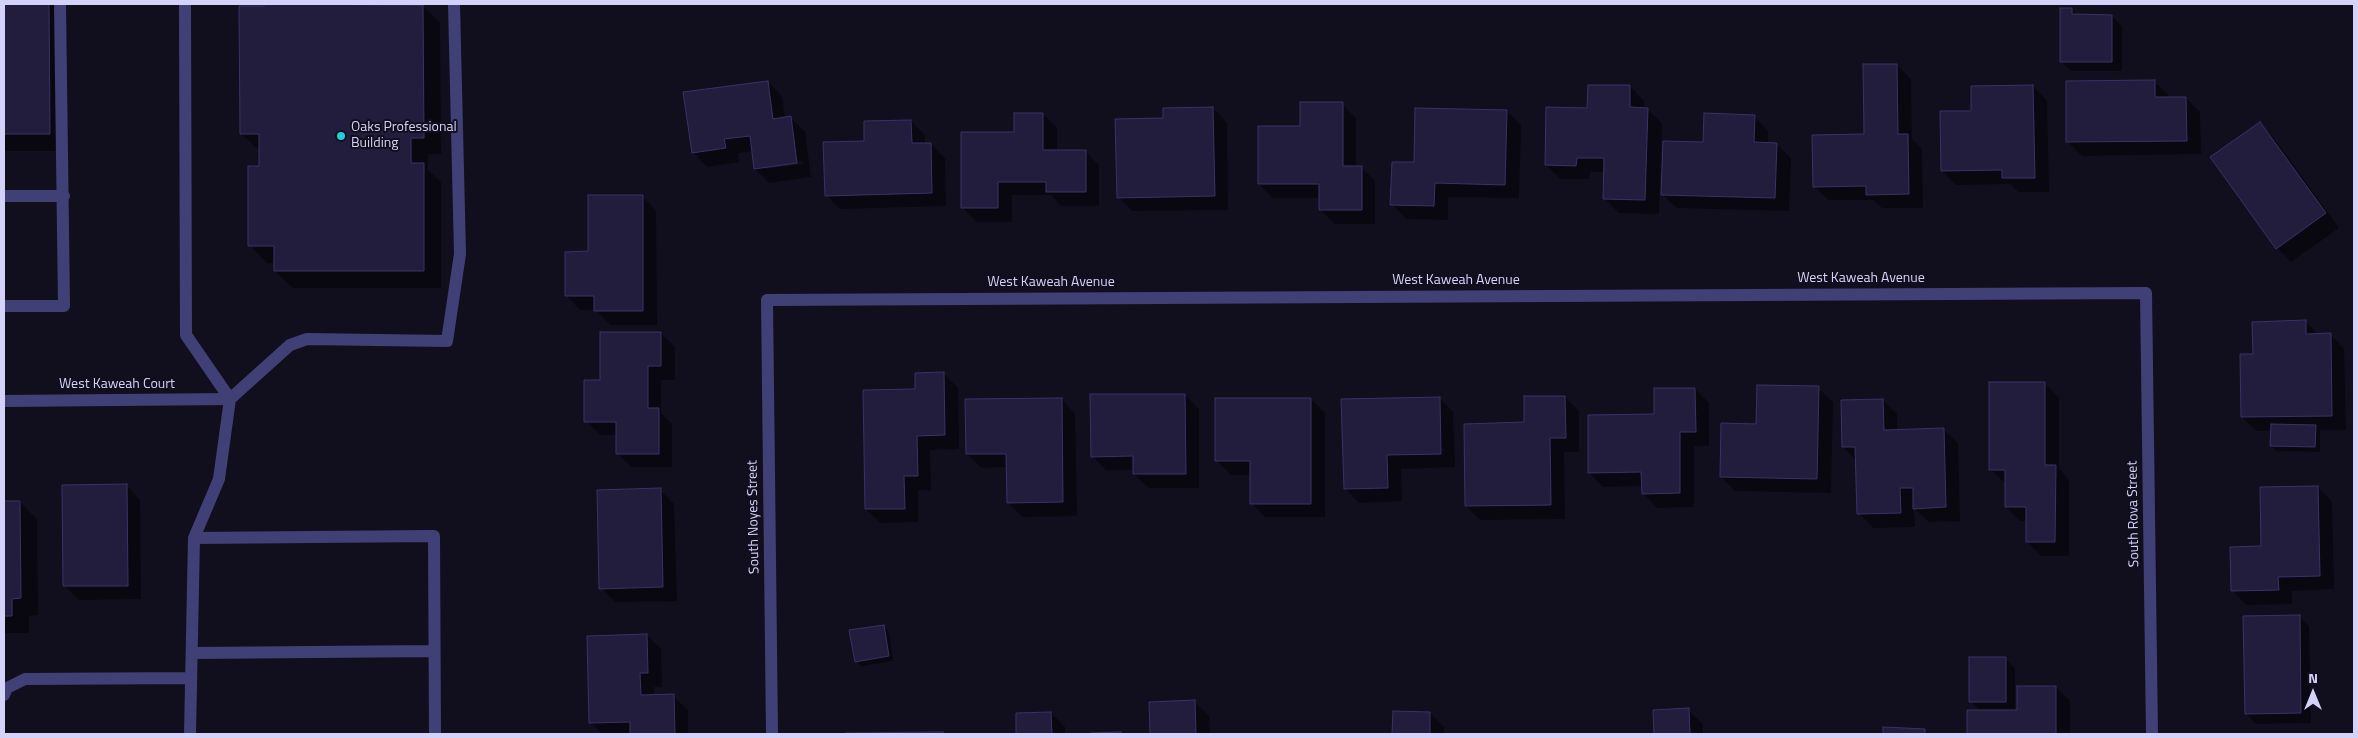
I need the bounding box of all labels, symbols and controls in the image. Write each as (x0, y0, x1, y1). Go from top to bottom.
place label: Oaks Professional Building (351, 120, 457, 152)
marker: Oaks Professional Building (335, 130, 347, 142)
street label: West Kaweah Avenue (1797, 271, 1925, 287)
street label: West Kaweah Avenue (1392, 273, 1520, 289)
street label: West Kaweah Avenue (987, 275, 1115, 291)
street label: West Kaweah Court (59, 377, 175, 393)
street label: South Noyes Street (745, 460, 763, 574)
street label: South Rova Street (2125, 461, 2143, 567)
text: N (2308, 667, 2318, 688)
north arrow (2288, 668, 2338, 718)

